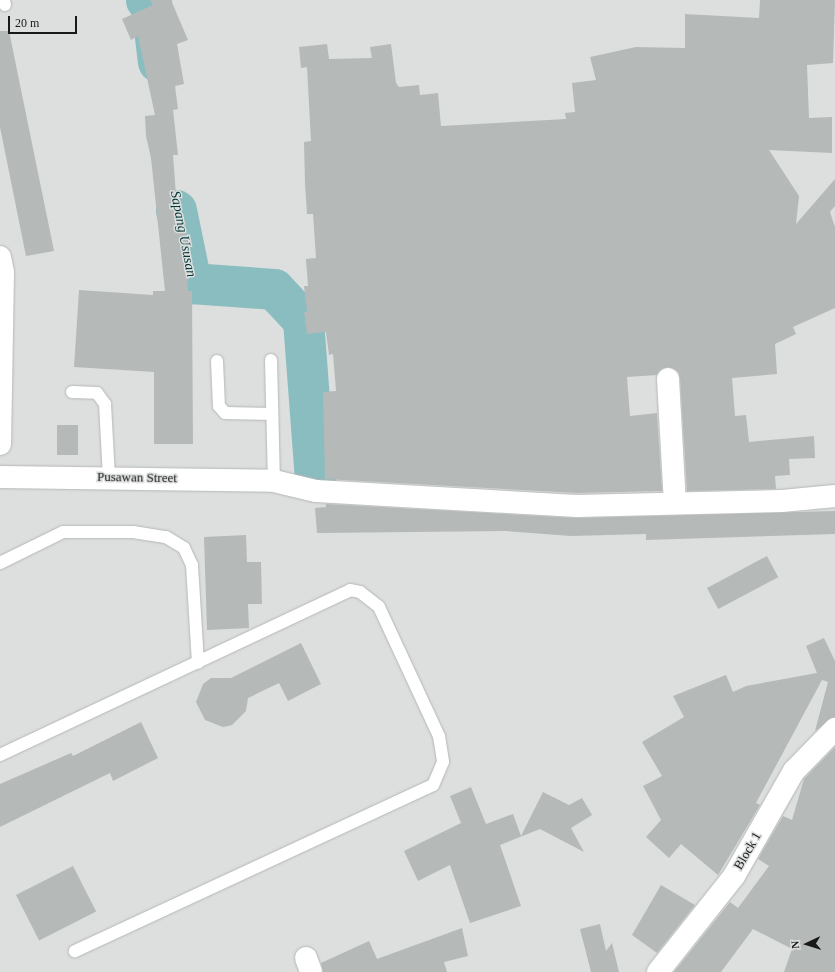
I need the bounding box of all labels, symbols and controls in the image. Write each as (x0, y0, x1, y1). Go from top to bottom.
scale bar (10, 8, 79, 34)
text: 20 m (15, 16, 39, 30)
water label: Sapang Ususan (166, 189, 200, 279)
street label: Pusawan Street (97, 470, 177, 486)
street label: Block 1 (731, 829, 765, 873)
north arrow (787, 924, 827, 964)
text: N (789, 940, 801, 949)

